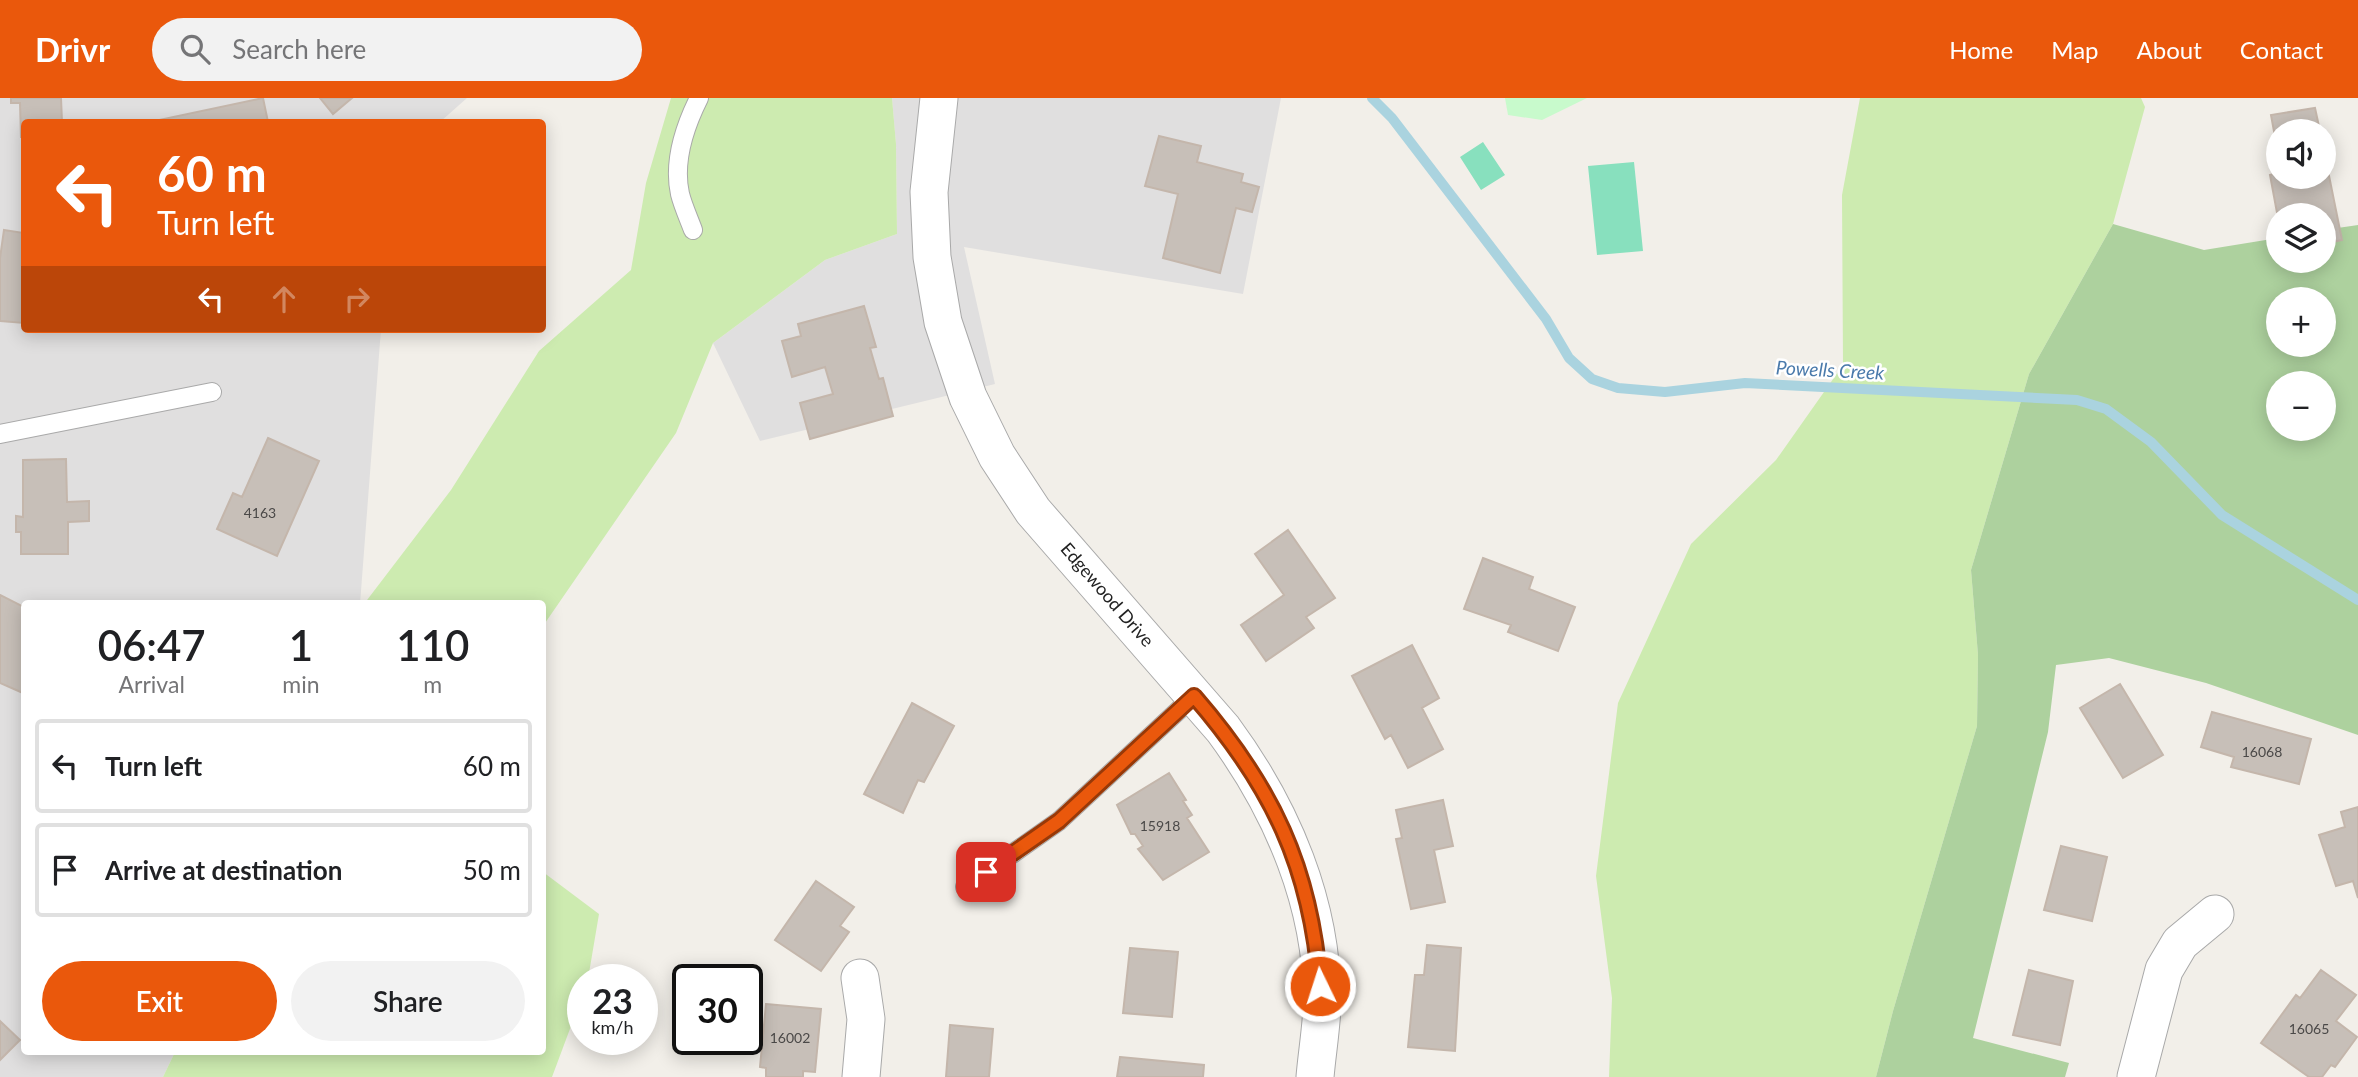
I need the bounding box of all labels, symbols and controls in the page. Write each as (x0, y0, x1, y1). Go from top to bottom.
search box (152, 18, 642, 81)
text: Drivr (35, 29, 110, 69)
icon: search (176, 30, 214, 68)
text: Search here (232, 33, 366, 65)
text: Home (1949, 35, 2013, 64)
text: Map (2051, 35, 2099, 64)
text: About (2137, 35, 2202, 64)
text: Contact (2240, 35, 2323, 64)
map controls (2266, 119, 2336, 441)
button: sound (2266, 119, 2336, 189)
text: 60 m (157, 144, 267, 202)
icon: left (42, 147, 133, 238)
text: Turn left (157, 203, 274, 242)
button: layers (2266, 203, 2336, 273)
icon: left (192, 280, 230, 318)
icon: ahead (265, 280, 303, 318)
icon: right (338, 280, 376, 318)
button: + (2266, 287, 2336, 357)
water label: Powells Creek (1775, 355, 1886, 384)
button: − (2266, 371, 2336, 441)
house number: 4163 (244, 504, 276, 521)
street label: Edgewood Drive (1057, 538, 1159, 651)
text: 06:47 (98, 620, 206, 670)
text: 1 (289, 620, 313, 670)
text: 110 (396, 620, 469, 670)
text: Arrival (119, 670, 185, 698)
text: min (282, 670, 320, 698)
text: m (423, 670, 442, 698)
house number: 16068 (2242, 743, 2282, 760)
icon: left (46, 747, 84, 785)
text: Turn left (105, 750, 202, 782)
text: 60 m (463, 750, 521, 782)
house number: 15918 (1140, 817, 1180, 834)
pin (956, 842, 1016, 902)
icon: arrive (46, 851, 84, 889)
icon: arrive (967, 853, 1005, 891)
text: Arrive at destination (105, 854, 342, 886)
text: 50 m (463, 854, 521, 886)
position arrow (1283, 949, 1357, 1023)
button: Exit (42, 961, 277, 1041)
button: Share (291, 961, 525, 1041)
speed limit sign: 30 (672, 964, 763, 1055)
text: 23 (592, 979, 633, 1021)
text: km/h (591, 1016, 634, 1038)
house number: 16065 (2289, 1020, 2329, 1037)
house number: 16002 (770, 1029, 810, 1046)

